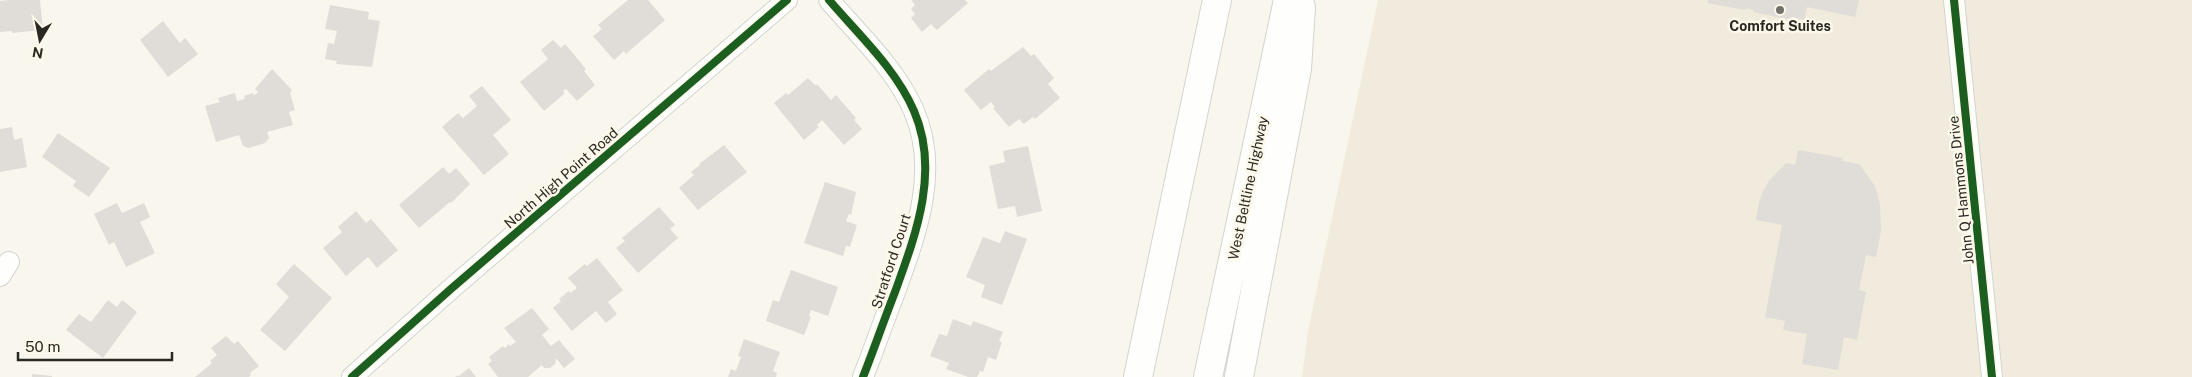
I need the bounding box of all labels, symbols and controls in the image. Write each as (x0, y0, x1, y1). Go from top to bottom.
marker: Comfort Suites (1774, 4, 1786, 16)
north arrow (15, 15, 65, 65)
place label: Comfort Suites (1729, 18, 1831, 34)
text: N (31, 44, 45, 62)
street label: West Beltline Highway (1225, 114, 1271, 261)
street label: John Q Hammons Drive (1945, 115, 1977, 265)
street label: North High Point Road (501, 124, 621, 232)
street label: Stratford Court (868, 211, 914, 311)
scale bar (18, 330, 171, 362)
text: 50 m (25, 338, 60, 355)

